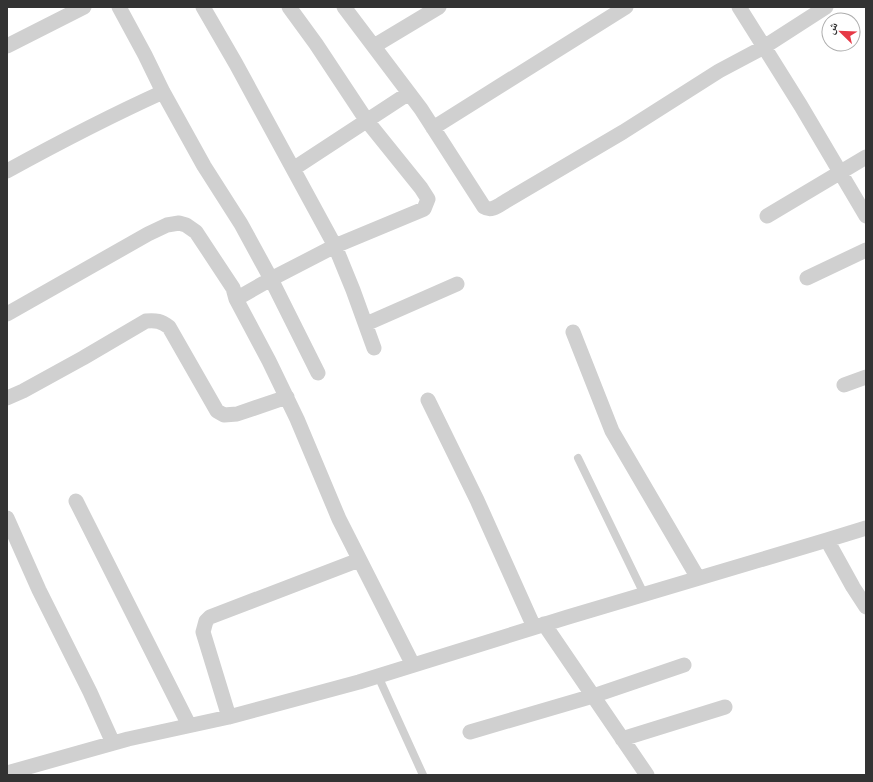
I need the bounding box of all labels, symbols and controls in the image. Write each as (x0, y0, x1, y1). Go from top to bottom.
north arrow (821, 12, 861, 52)
text: ش (823, 20, 842, 37)

